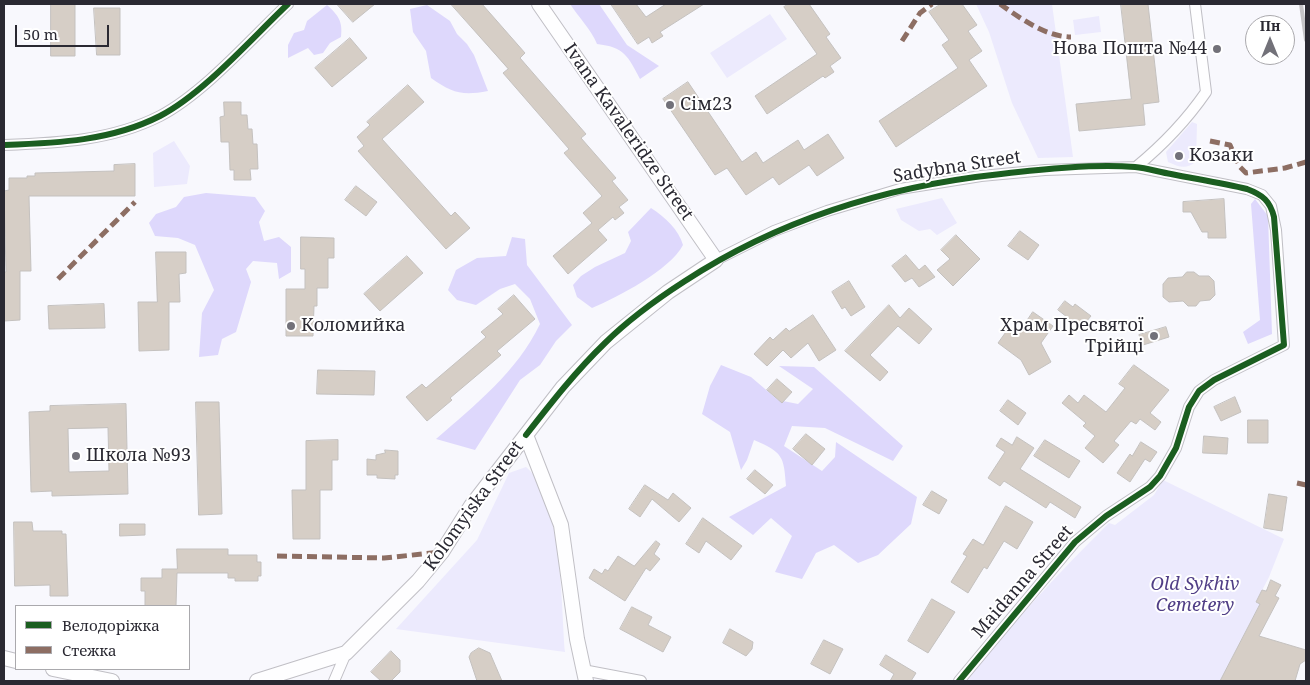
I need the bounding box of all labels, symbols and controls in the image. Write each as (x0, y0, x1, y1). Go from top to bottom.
scale bar (18, 15, 111, 47)
north arrow (1245, 15, 1295, 65)
text: Пн (1260, 16, 1280, 35)
text: 50 m (23, 24, 58, 44)
place label: Нова Пошта №44 (1053, 38, 1207, 60)
street label: Ivana Kavaleridze Street (559, 39, 697, 225)
marker: Нова Пошта №44 (1211, 43, 1223, 55)
place label: Сім23 (680, 94, 732, 116)
marker: Сім23 (664, 99, 676, 111)
place label: Козаки (1189, 145, 1254, 167)
street label: Sadybna Street (892, 146, 1022, 188)
marker: Козаки (1173, 150, 1185, 162)
place label: Коломийка (301, 315, 406, 337)
place label: Храм Пресвятої Трійці (1000, 315, 1144, 358)
marker: Коломийка (285, 320, 297, 332)
marker: Храм Пресвятої Трійці (1148, 330, 1160, 342)
street label: Kolomyiska Street (420, 437, 528, 575)
place label: Школа №93 (86, 445, 191, 467)
marker: Школа №93 (70, 450, 82, 462)
street label: Maidanna Street (968, 521, 1078, 643)
park label: Old Sykhiv Cemetery (1150, 574, 1240, 616)
legend (15, 605, 190, 670)
text: Велодоріжка (62, 615, 160, 635)
text: Стежка (62, 640, 117, 660)

